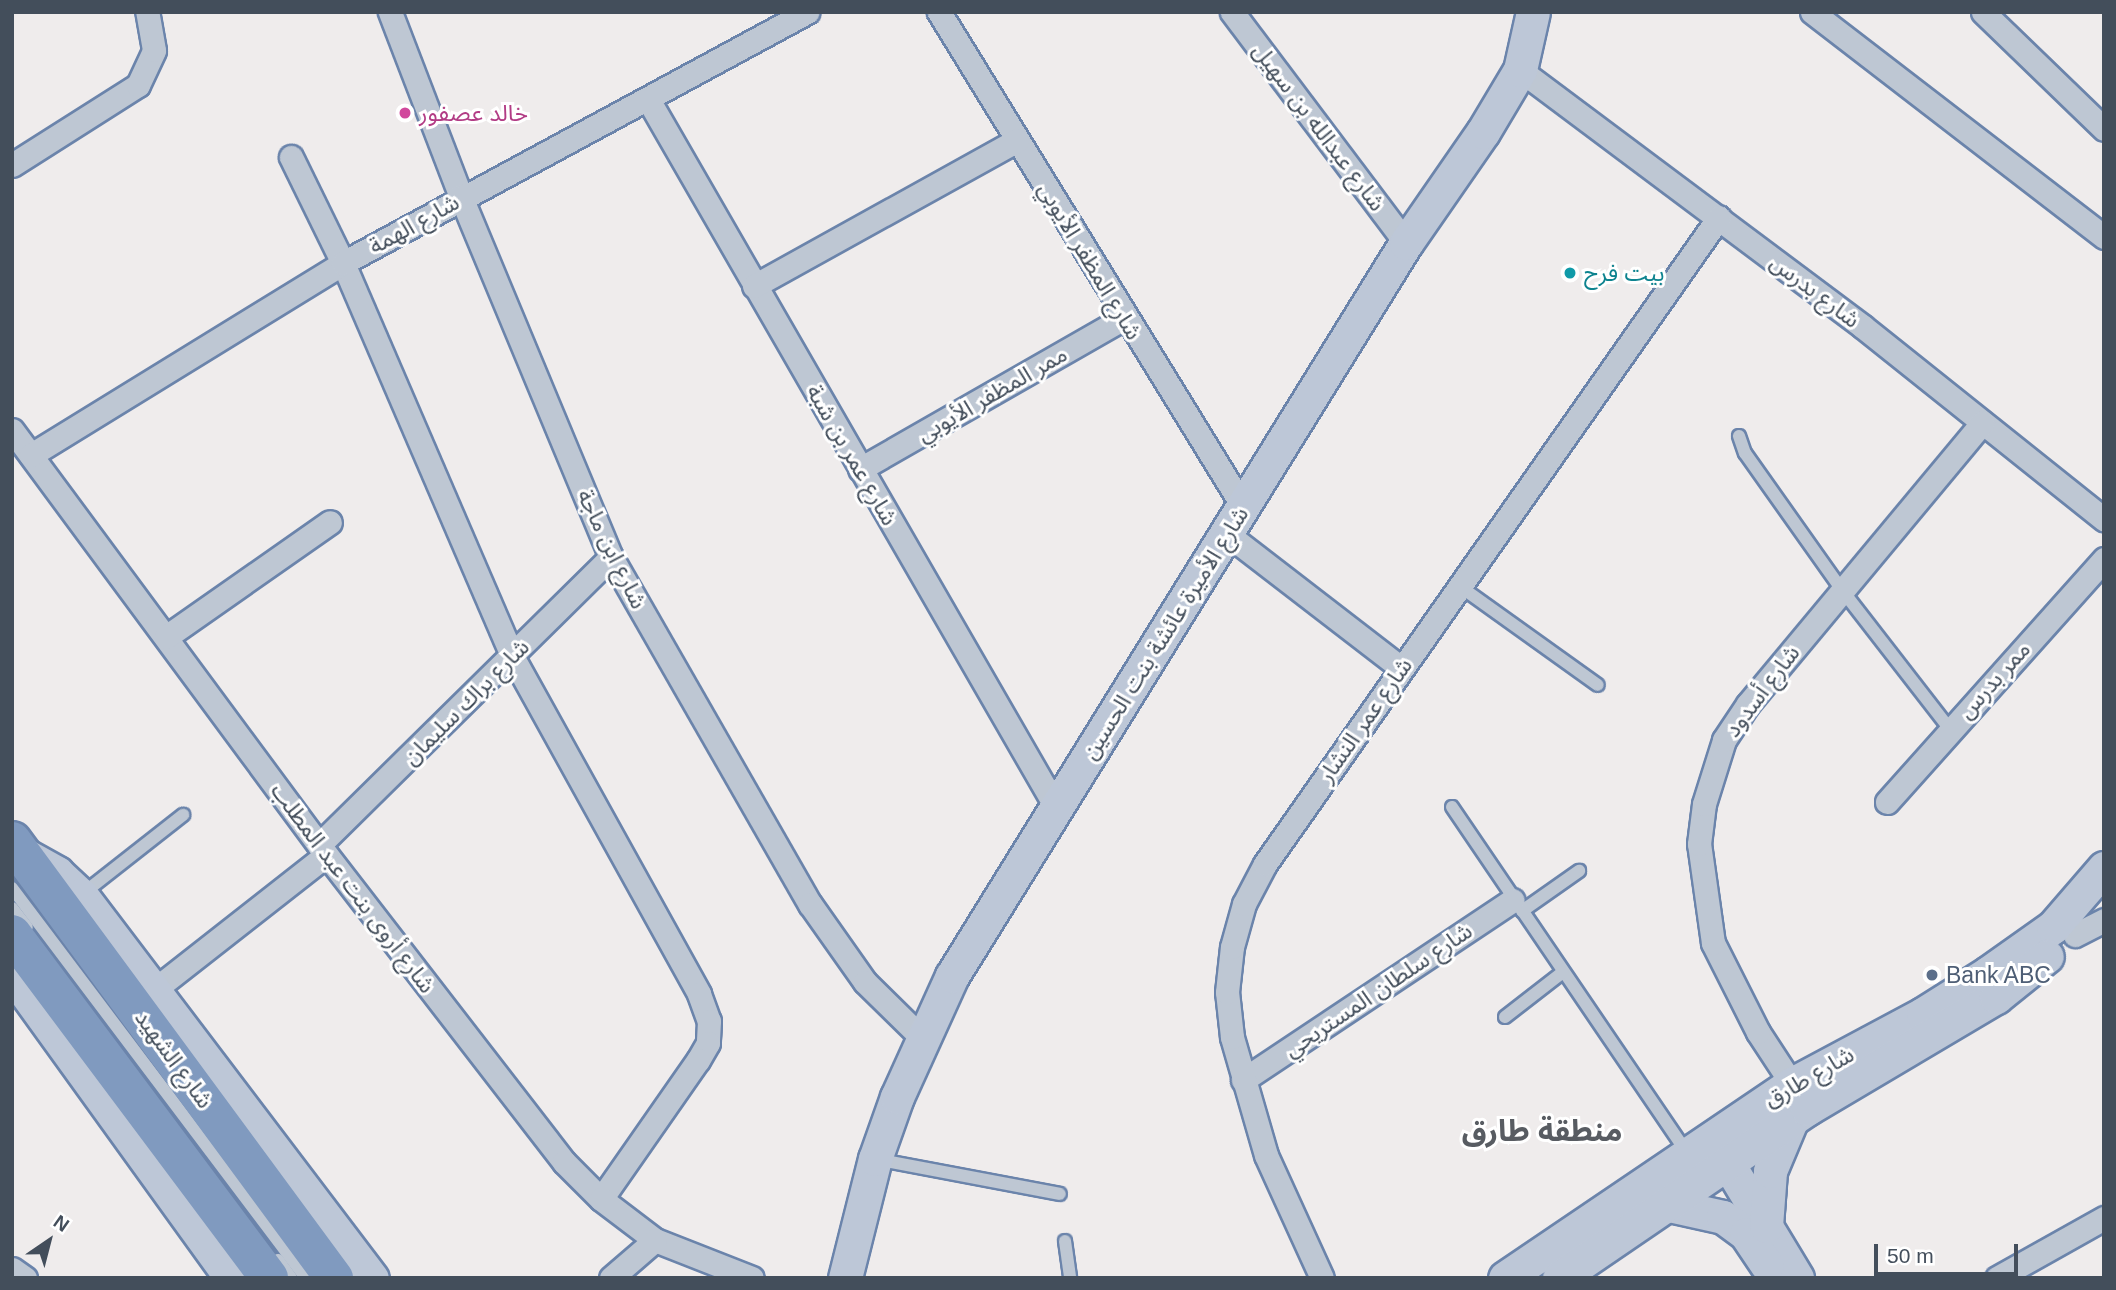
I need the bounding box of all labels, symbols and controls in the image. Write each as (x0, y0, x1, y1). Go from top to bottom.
street label: شارع عبدالله بن سهيل (1247, 38, 1391, 216)
place label: خالد عصفور (419, 99, 528, 127)
marker: خالد عصفور (397, 105, 413, 121)
street label: شارع المظفر الأيوبي (1032, 177, 1148, 345)
street label: شارع الهمة (364, 188, 464, 260)
street label: شارع بدرس (1765, 248, 1865, 334)
place label: بيت فرح (1584, 259, 1664, 287)
marker: بيت فرح (1562, 265, 1578, 281)
street label: ممر المظفر الأيوبي (912, 340, 1072, 448)
street label: شارع عمر بن شبة (801, 380, 903, 530)
street label: شارع ابن ماجة (571, 485, 653, 613)
street label: شارع الأميرة عائشة بنت الحسين (1076, 502, 1254, 764)
street label: شارع براك سليمان (397, 633, 535, 771)
street label: ممر بدرس (1952, 636, 2036, 724)
street label: شارع أسدود (1718, 640, 1806, 742)
street label: شارع عمر النشار (1312, 652, 1418, 788)
street label: شارع أروى بنت عبد المطلب (265, 777, 441, 999)
street label: شارع سلطان المستريحي (1279, 917, 1477, 1063)
place label: Bank ABC (1946, 961, 2052, 989)
marker: Bank ABC (1924, 967, 1940, 983)
street label: شارع الشهيد (129, 1004, 219, 1114)
street label: شارع طارق (1759, 1040, 1859, 1114)
district label: منطقة طارق (1462, 1113, 1622, 1149)
north arrow (14, 1206, 84, 1276)
text: N (50, 1211, 73, 1236)
scale bar (1878, 1230, 2022, 1274)
text: 50 m (1887, 1244, 1934, 1267)

